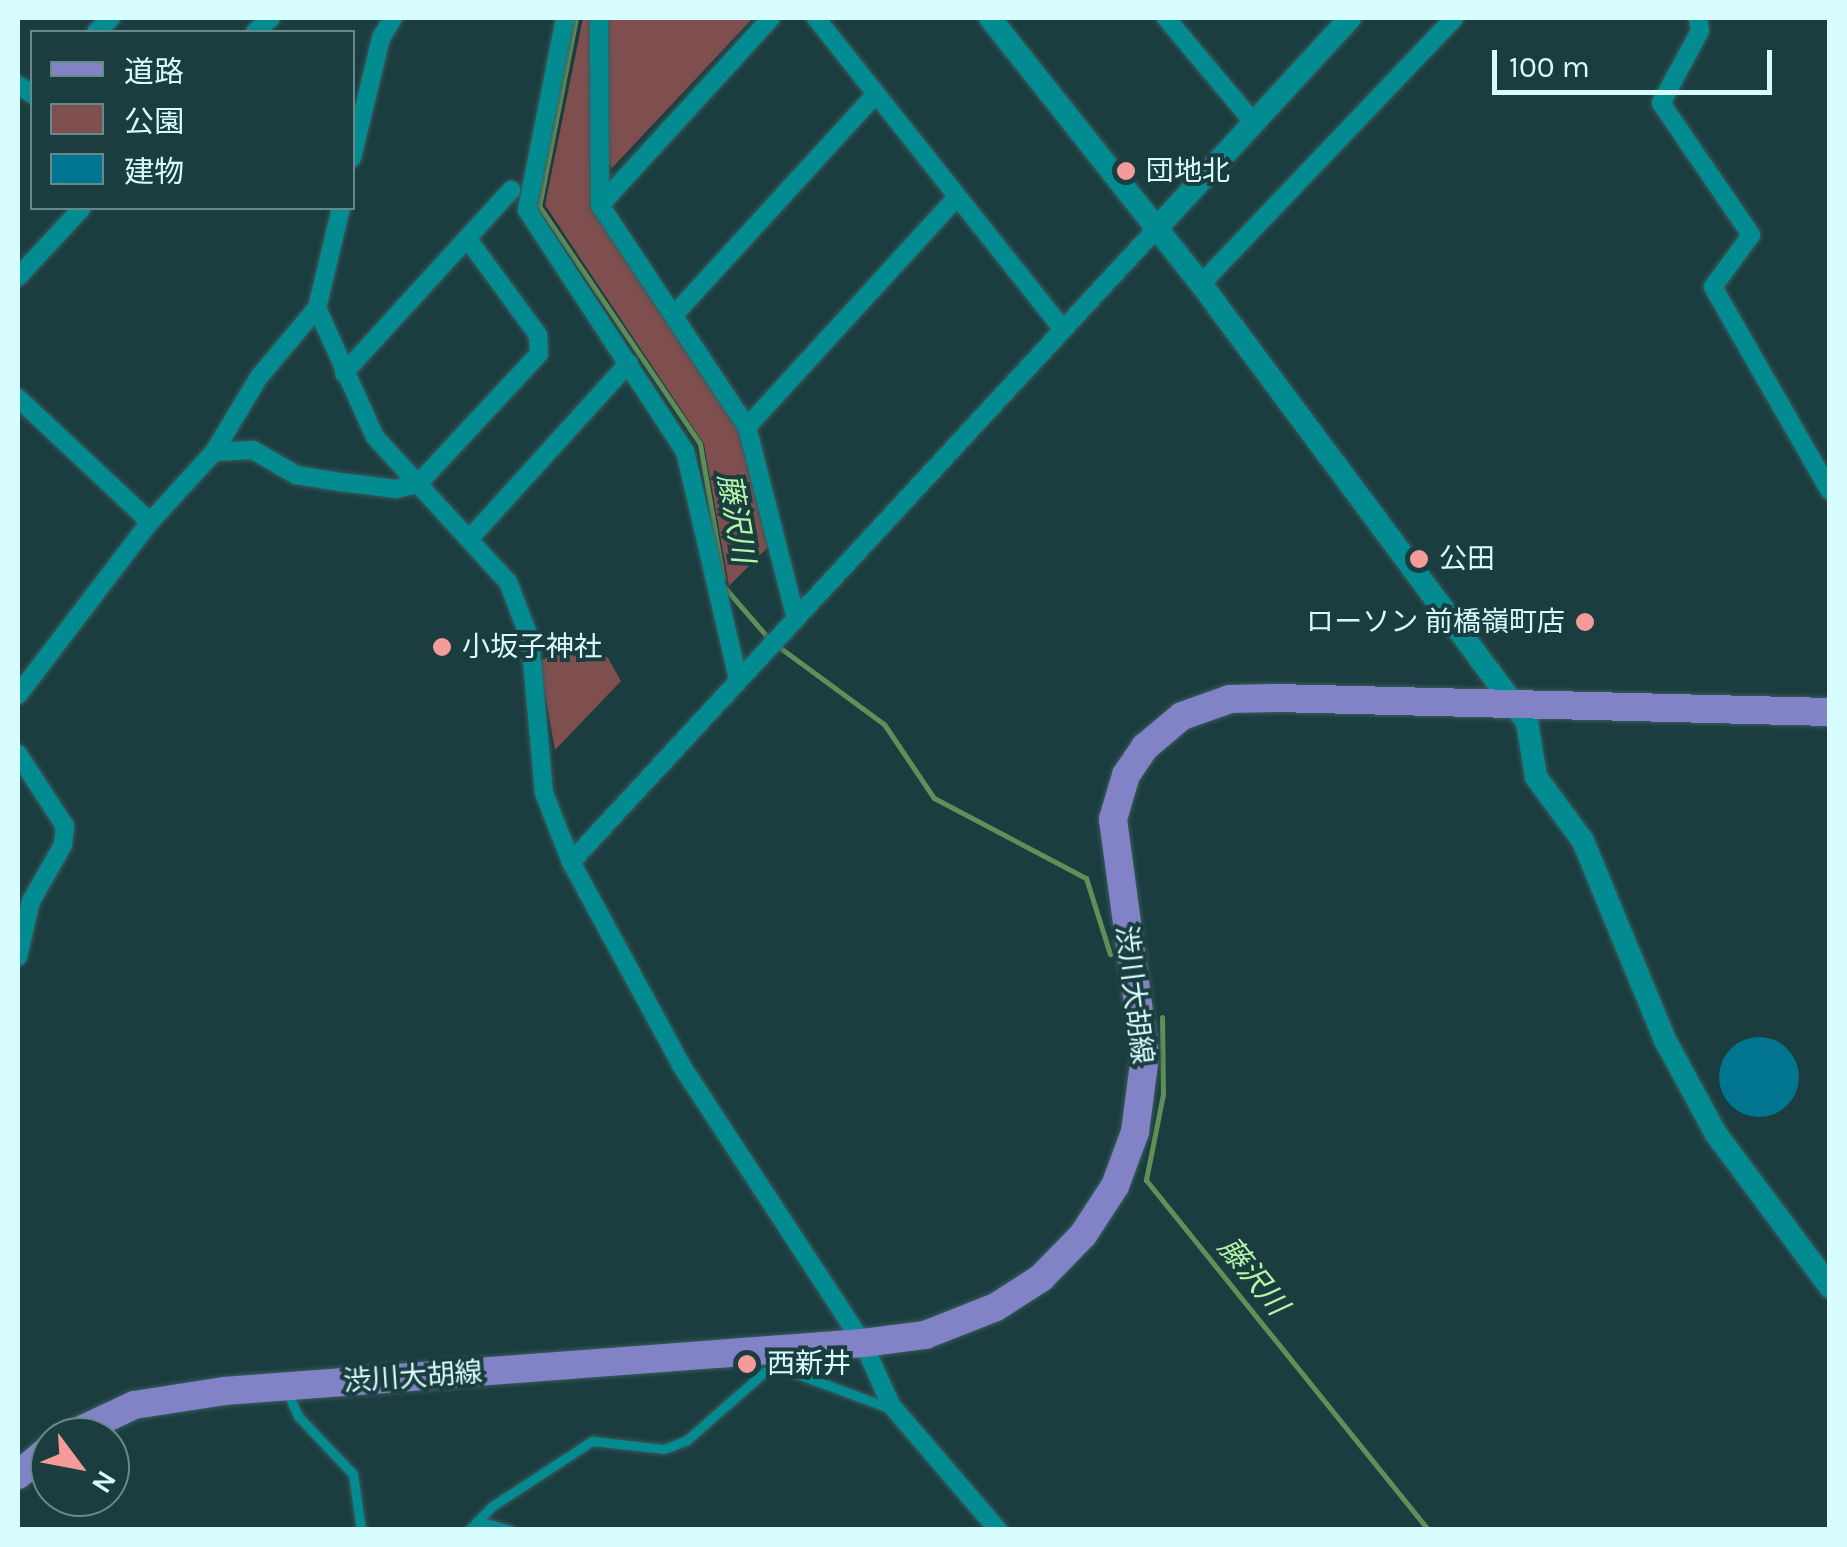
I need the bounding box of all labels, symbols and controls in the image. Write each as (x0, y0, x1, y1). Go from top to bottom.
legend (30, 30, 355, 210)
scale bar (1497, 30, 1777, 92)
text: 100 m (1509, 49, 1590, 85)
text: 道路 (124, 54, 184, 90)
text: 公園 (124, 104, 184, 140)
text: 建物 (124, 154, 184, 190)
place label: 団地北 (1146, 154, 1230, 188)
marker: 団地北 (1115, 160, 1137, 182)
water label: 藤沢川 (710, 471, 762, 565)
place label: 公田 (1439, 542, 1495, 576)
marker: 公田 (1408, 548, 1430, 570)
place label: ローソン 前橋嶺町店 (1306, 605, 1565, 639)
marker: ローソン 前橋嶺町店 (1574, 611, 1596, 633)
place label: 小坂子神社 (462, 630, 602, 664)
marker: 小坂子神社 (431, 636, 453, 658)
street label: 渋川大胡線 (1109, 923, 1159, 1067)
water label: 藤沢川 (1211, 1230, 1295, 1322)
place label: 西新井 (767, 1347, 851, 1381)
marker: 西新井 (736, 1353, 758, 1375)
street label: 渋川大胡線 (342, 1355, 484, 1399)
north arrow (30, 1417, 130, 1517)
text: N (85, 1465, 123, 1499)

